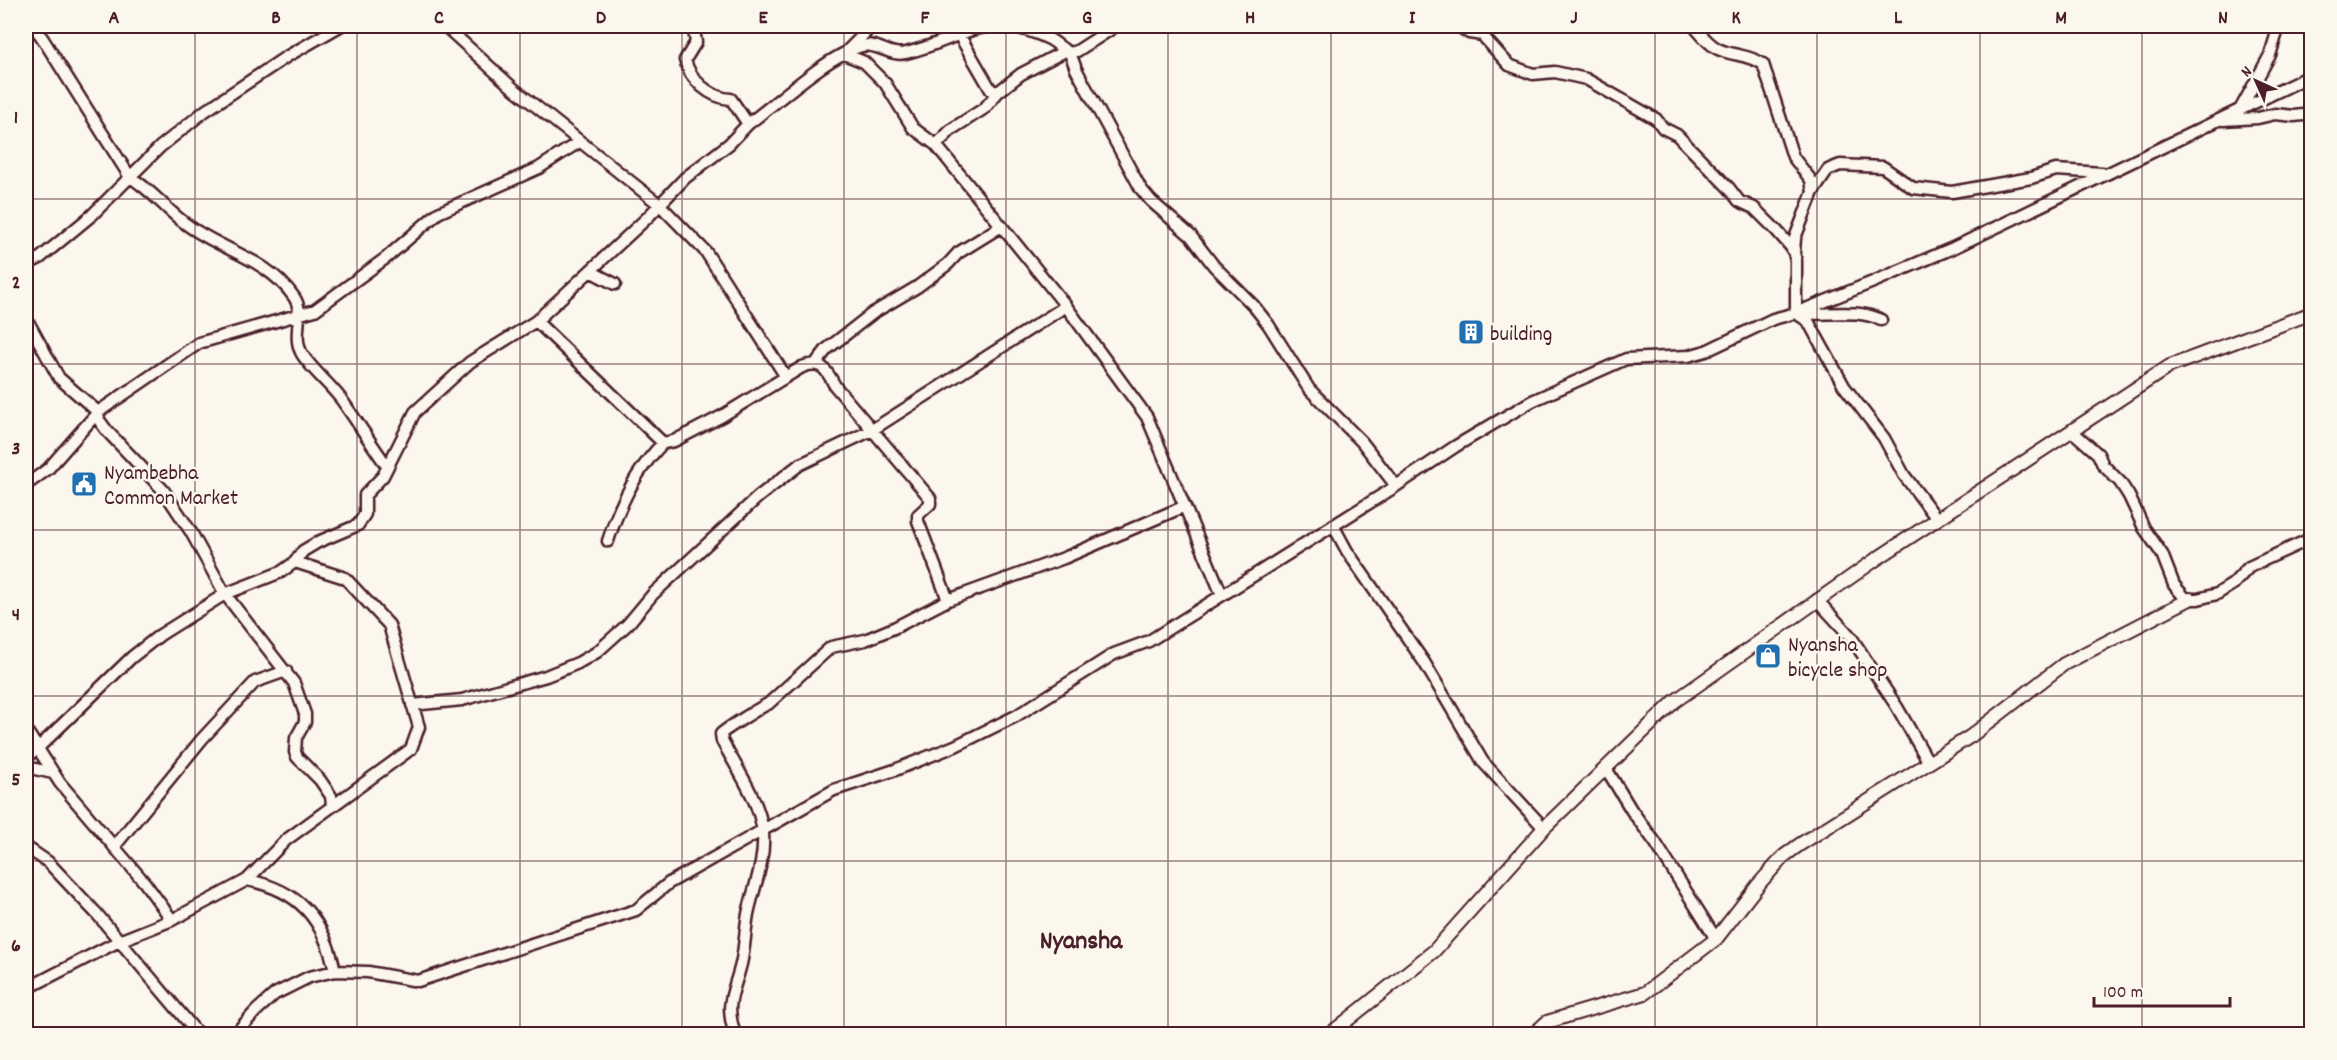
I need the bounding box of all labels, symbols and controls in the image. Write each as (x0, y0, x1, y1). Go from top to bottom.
text: A (109, 5, 120, 33)
text: B (271, 5, 281, 33)
text: C (434, 5, 444, 33)
text: D (596, 5, 607, 33)
text: E (758, 5, 768, 33)
text: F (921, 5, 931, 33)
text: G (1082, 5, 1092, 33)
text: H (1245, 5, 1255, 33)
text: I (1409, 5, 1416, 33)
text: J (1570, 5, 1578, 33)
text: K (1731, 5, 1741, 33)
text: L (1894, 5, 1903, 33)
text: M (2055, 5, 2067, 33)
text: N (2218, 5, 2228, 33)
north arrow (2226, 51, 2286, 111)
text: N (2236, 61, 2258, 83)
text: 1 (14, 105, 18, 133)
text: 2 (12, 270, 20, 298)
building icon: building (1456, 317, 1486, 347)
place label: building (1490, 320, 1552, 351)
text: 3 (12, 436, 20, 464)
place label: Nyambebha Common Market (104, 459, 238, 515)
public building icon: Nyambebha Common Market (69, 469, 99, 499)
text: 4 (12, 602, 20, 630)
place label: Nyansha bicycle shop (1788, 631, 1887, 687)
shop icon: Nyansha bicycle shop (1753, 641, 1783, 671)
text: 5 (11, 767, 21, 795)
district label: Nyansha (1040, 924, 1123, 961)
text: 6 (11, 933, 21, 961)
scale bar (2094, 970, 2230, 1008)
text: 100 m (2103, 981, 2143, 1006)

